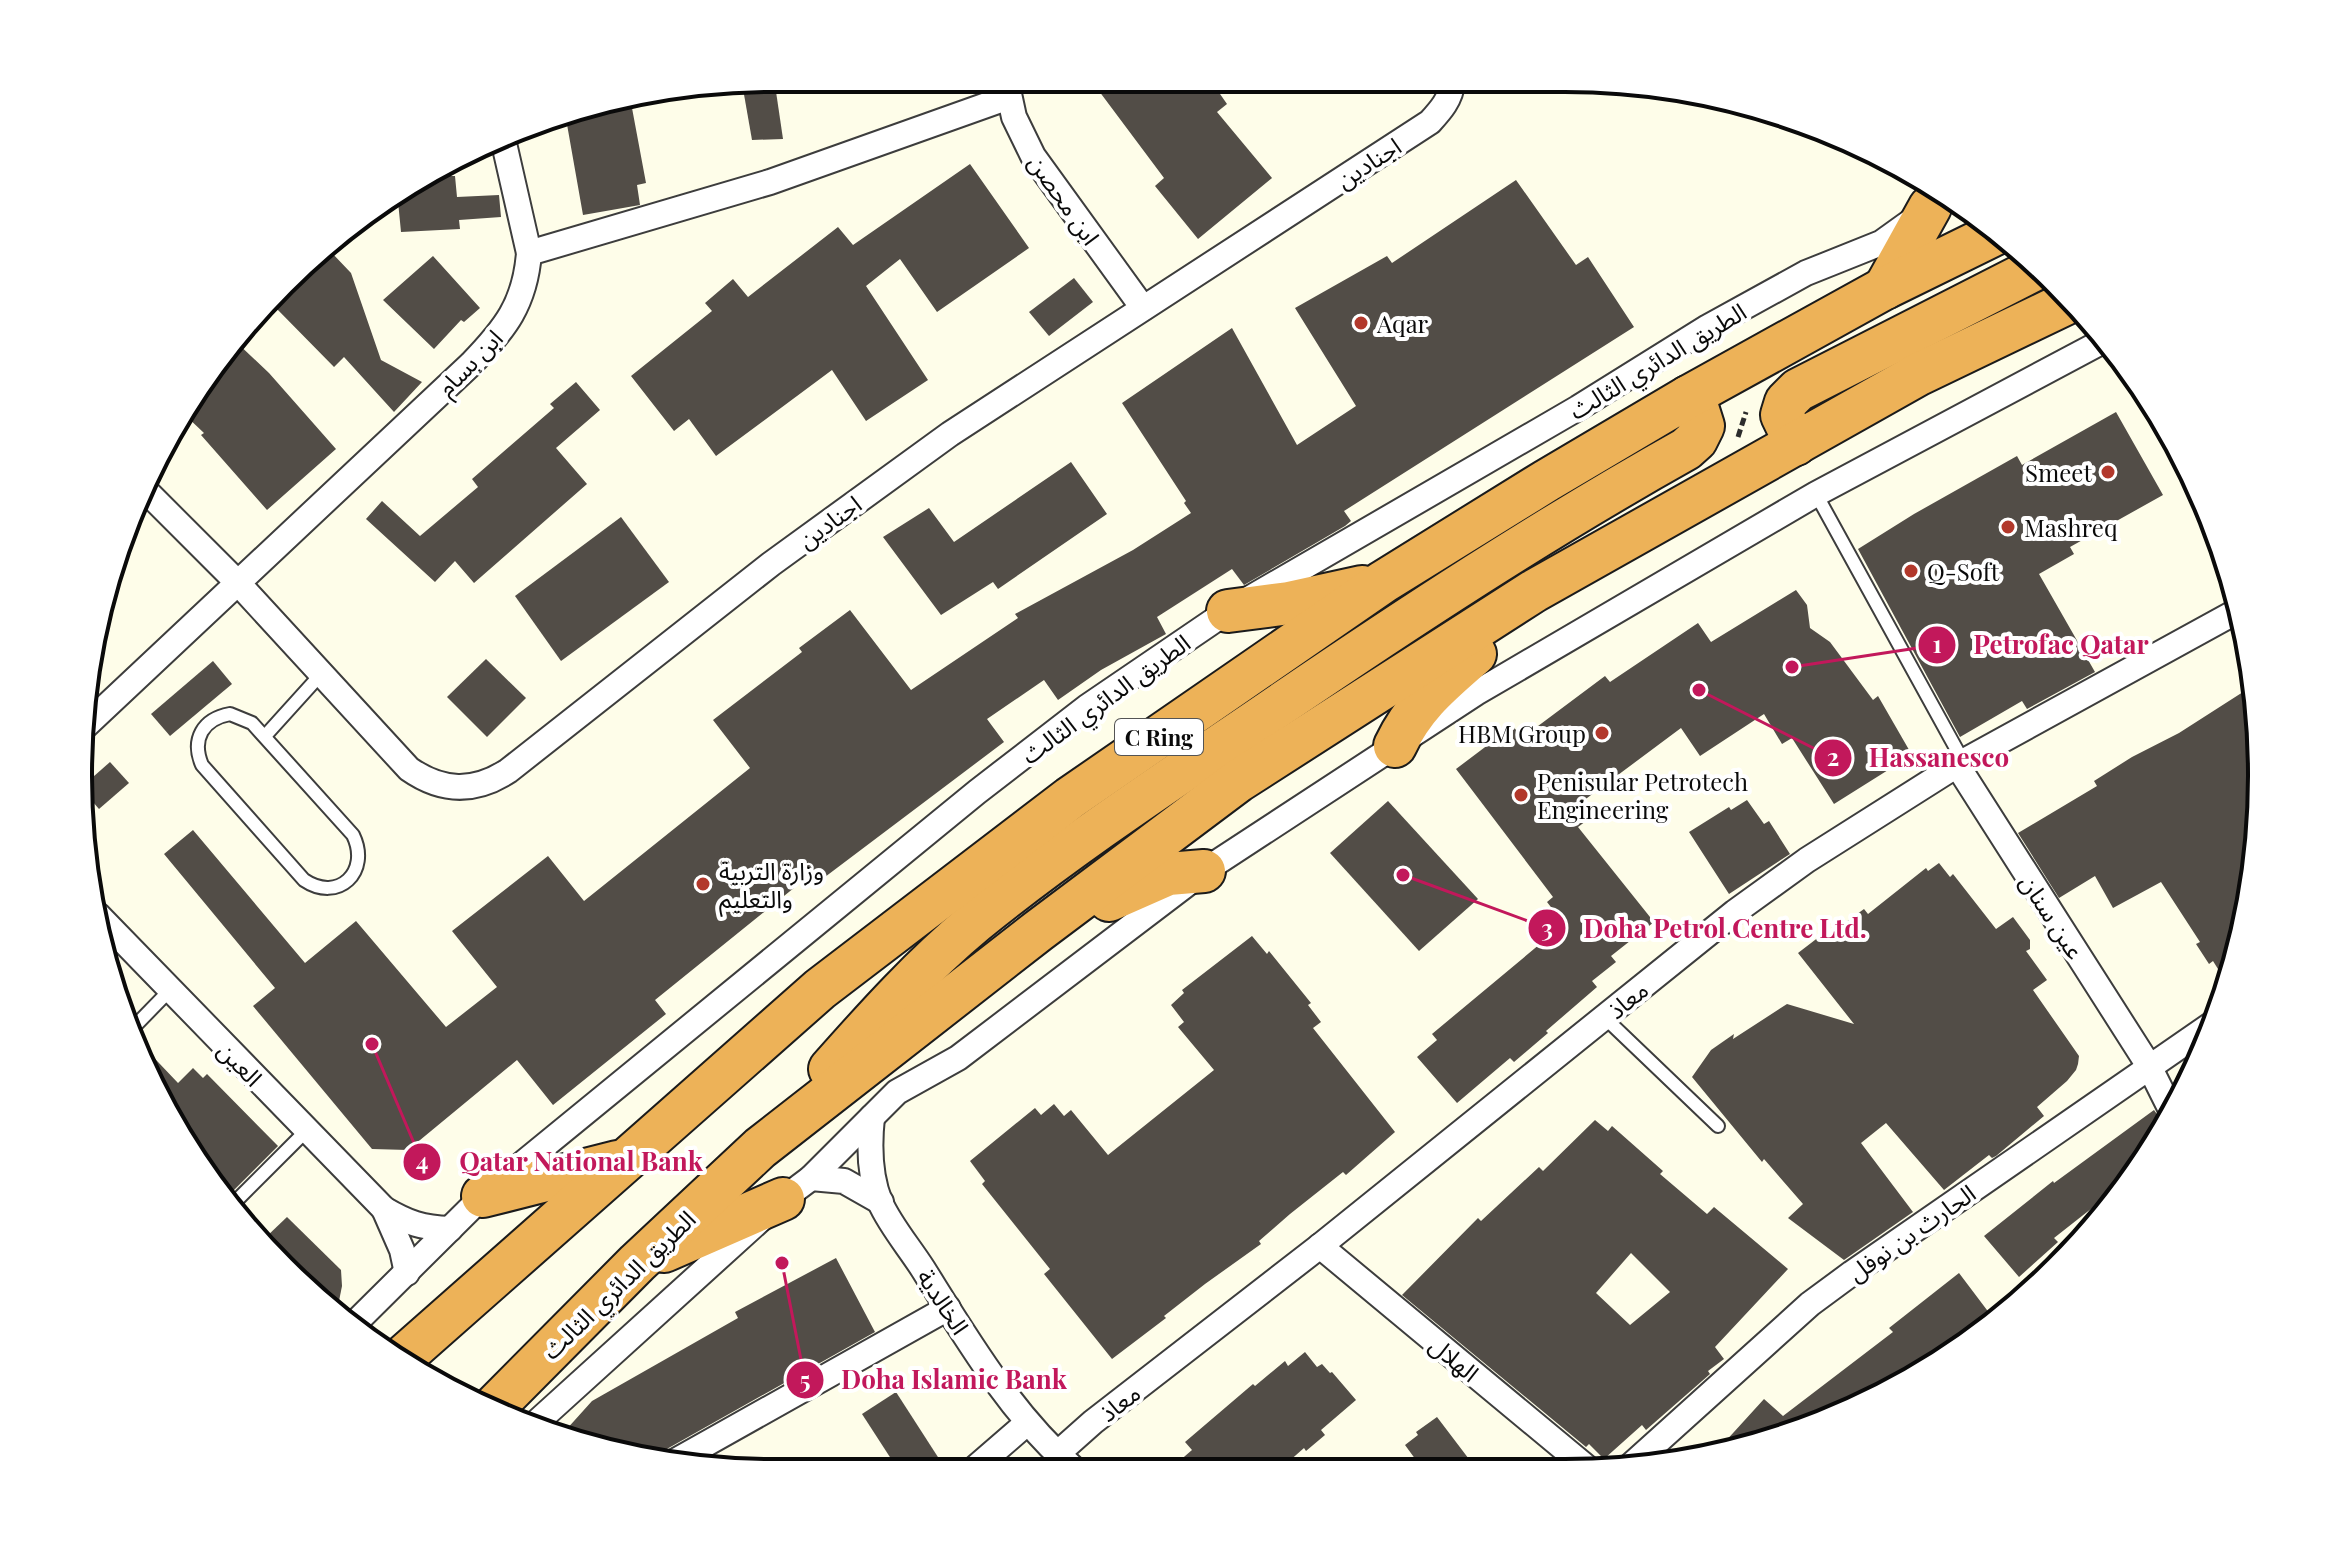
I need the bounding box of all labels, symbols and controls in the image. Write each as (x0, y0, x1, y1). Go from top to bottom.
street label: اجنادين (1329, 129, 1407, 195)
street label: ابن محصن (1022, 147, 1108, 251)
street label: الطريق الدائري الثالث (1562, 294, 1754, 429)
place label: Aqar (1376, 307, 1429, 339)
marker: Aqar (1352, 314, 1370, 332)
street label: ابن بسام (429, 322, 512, 405)
place label: Smeet (2025, 456, 2092, 488)
marker: Smeet (2099, 463, 2117, 481)
street label: اجنادين (791, 487, 867, 555)
place label: Mashreq (2024, 511, 2118, 543)
marker: Mashreq (1999, 518, 2017, 536)
place label: Q-Soft (1927, 555, 2000, 587)
marker: Q-Soft (1902, 562, 1920, 580)
callout: Petrofac Qatar (1917, 620, 2164, 670)
street label: الطريق الدائري الثالث (1014, 626, 1199, 774)
text: Petrofac Qatar (1973, 626, 2149, 661)
text: 1 (1932, 627, 1942, 659)
place label: HBM Group (1458, 717, 1586, 749)
road number: C Ring (1115, 719, 1203, 755)
marker: HBM Group (1593, 724, 1611, 742)
callout: Hassanesco (1813, 733, 2025, 783)
text: Hassanesco (1869, 739, 2009, 774)
text: 2 (1827, 740, 1839, 772)
place label: Penisular Petrotech Engineering (1537, 765, 1748, 825)
marker: Penisular Petrotech Engineering (1512, 786, 1530, 804)
place label: وزارة التربية والتعليم (719, 854, 824, 917)
street label: عين سنان (2014, 867, 2092, 965)
marker: وزارة التربية والتعليم (694, 875, 712, 893)
callout: Doha Petrol Centre Ltd. (1527, 903, 1883, 953)
text: Doha Petrol Centre Ltd. (1583, 910, 1867, 945)
text: 3 (1541, 911, 1553, 943)
street label: معاذ (1600, 973, 1654, 1025)
street label: العين (212, 1034, 270, 1092)
callout: Qatar National Bank (402, 1137, 719, 1187)
text: Qatar National Bank (459, 1143, 704, 1178)
text: 4 (416, 1144, 428, 1176)
street label: الحارث بن نوفل (1841, 1176, 1981, 1288)
street label: الطريق الدائري الثالث (534, 1203, 705, 1369)
street label: الخالدية (911, 1262, 977, 1340)
street label: الهلال (1424, 1328, 1486, 1388)
callout: Doha Islamic Bank (785, 1355, 1083, 1405)
text: Doha Islamic Bank (841, 1361, 1068, 1396)
text: 5 (799, 1363, 811, 1395)
street label: معاذ (1092, 1376, 1146, 1428)

